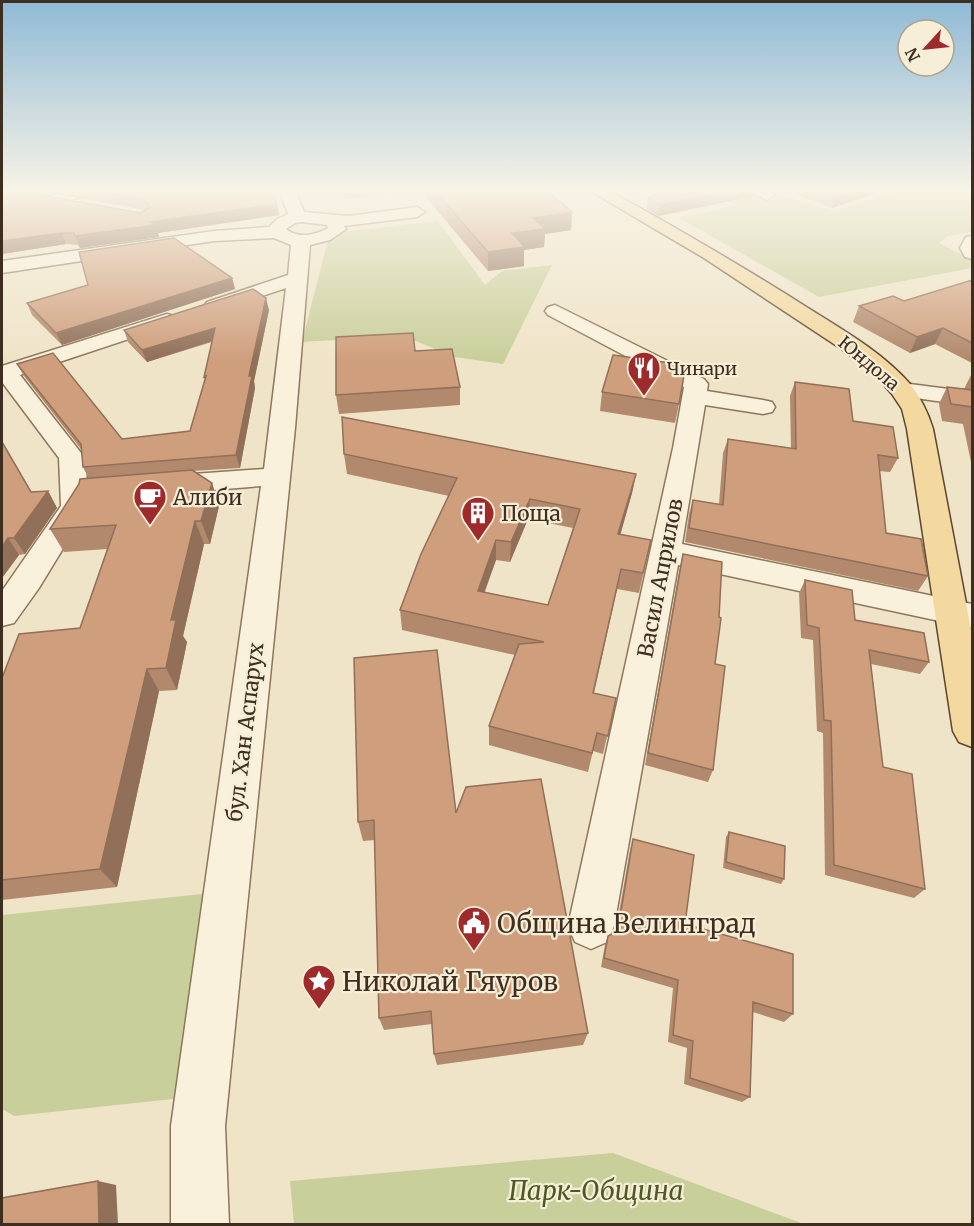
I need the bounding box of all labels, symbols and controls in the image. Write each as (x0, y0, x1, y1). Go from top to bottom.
north arrow (896, 18, 956, 78)
text: N (901, 44, 924, 65)
street label: Юндола (833, 331, 905, 396)
restaurant icon: Чинари (626, 350, 662, 397)
place label: Чинари (667, 357, 737, 380)
cafe icon: Алиби (132, 479, 168, 526)
place label: Алиби (172, 484, 242, 511)
building icon: Поща (460, 495, 496, 542)
street label: Васил Априлов (631, 496, 689, 660)
place label: Поща (501, 500, 561, 527)
street label: бул. Хан Аспарух (221, 641, 269, 823)
public building icon: Община Велинград (456, 905, 492, 952)
place label: Община Велинград (497, 907, 756, 940)
place icon: Николай Гяуров (301, 963, 337, 1010)
place label: Николай Гяуров (342, 965, 558, 998)
park label: Парк-Община (509, 1174, 683, 1207)

